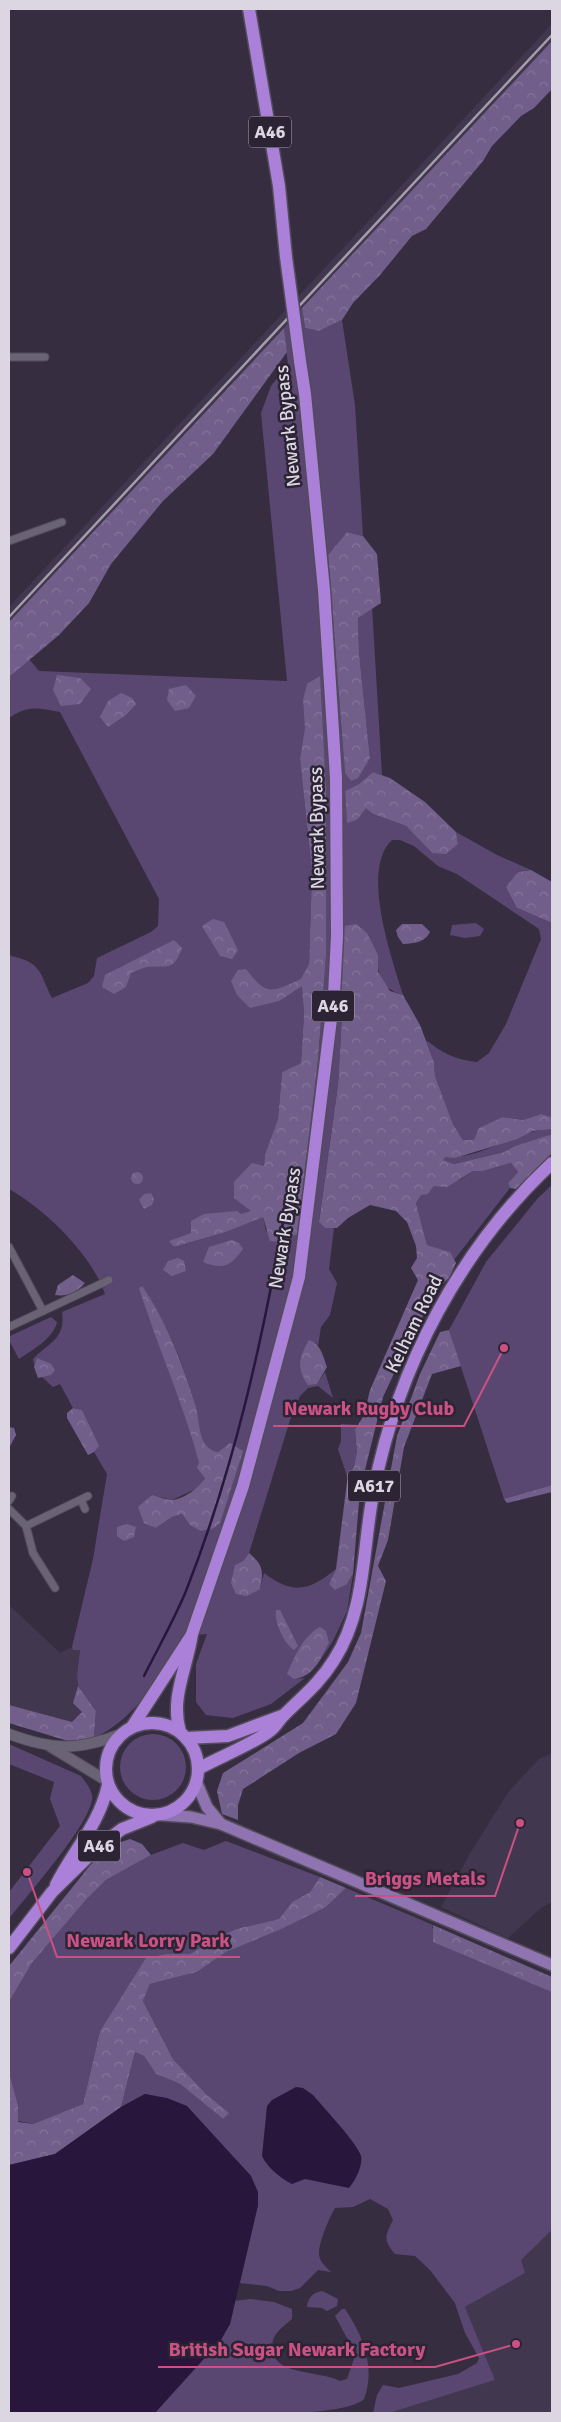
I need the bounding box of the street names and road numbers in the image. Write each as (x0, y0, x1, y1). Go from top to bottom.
road number: A46 (249, 116, 291, 148)
street label: Newark Bypass (270, 364, 306, 488)
street label: Newark Bypass (304, 767, 330, 889)
road number: A46 (312, 990, 354, 1021)
street label: Newark Bypass (264, 1166, 306, 1290)
street label: Kelham Road (380, 1271, 448, 1377)
road number: A617 (348, 1470, 400, 1502)
road number: A46 (78, 1830, 120, 1862)

